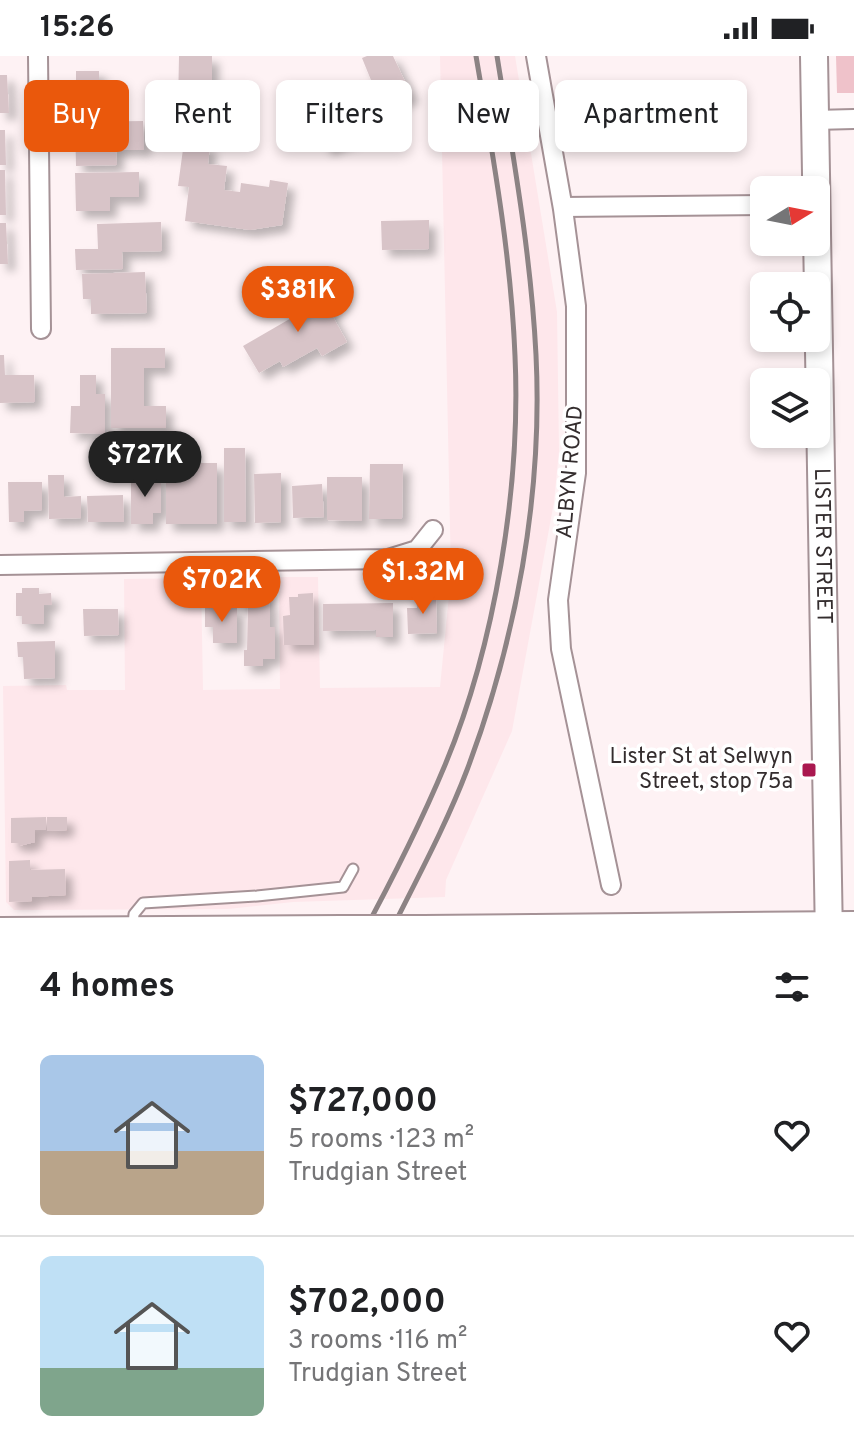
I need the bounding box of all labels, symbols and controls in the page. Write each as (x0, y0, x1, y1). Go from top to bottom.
text: 15:26 (40, 10, 114, 47)
chip: Buy (24, 80, 129, 152)
chip: Rent (145, 80, 260, 152)
chip: Filters (276, 80, 412, 152)
chip: New (428, 80, 539, 152)
chip: Apartment (555, 80, 747, 152)
north arrow (750, 176, 830, 256)
map controls (750, 176, 830, 448)
pin: $381K (242, 266, 354, 334)
button: locate (750, 272, 830, 352)
text: $381K (260, 275, 336, 308)
button: layers (750, 368, 830, 448)
street label: ALBYN ROAD (552, 404, 590, 540)
pin: $727K (89, 431, 201, 499)
text: $727K (106, 440, 184, 473)
street label: LISTER STREET (807, 468, 837, 624)
pin: $1.32M (358, 548, 488, 616)
pin: $702K (166, 556, 278, 624)
text: $1.32M (381, 557, 465, 590)
text: $702K (181, 565, 263, 598)
place label: Lister St at Selwyn Street, stop 75a (610, 744, 793, 796)
marker: Lister St at Selwyn Street, stop 75a (800, 761, 818, 779)
icon: filters (770, 965, 814, 1009)
text: 4 homes (40, 966, 175, 1009)
text: $727,000 (288, 1081, 438, 1124)
icon: home (104, 1087, 200, 1183)
icon: heart (770, 1113, 814, 1157)
text: 5 rooms · 123 m² (288, 1124, 474, 1157)
text: Trudgian Street (288, 1157, 467, 1190)
text: $702,000 (288, 1282, 446, 1325)
icon: home (104, 1288, 200, 1384)
icon: heart (770, 1314, 814, 1358)
text: 3 rooms · 116 m² (288, 1325, 467, 1358)
text: Trudgian Street (288, 1358, 467, 1391)

